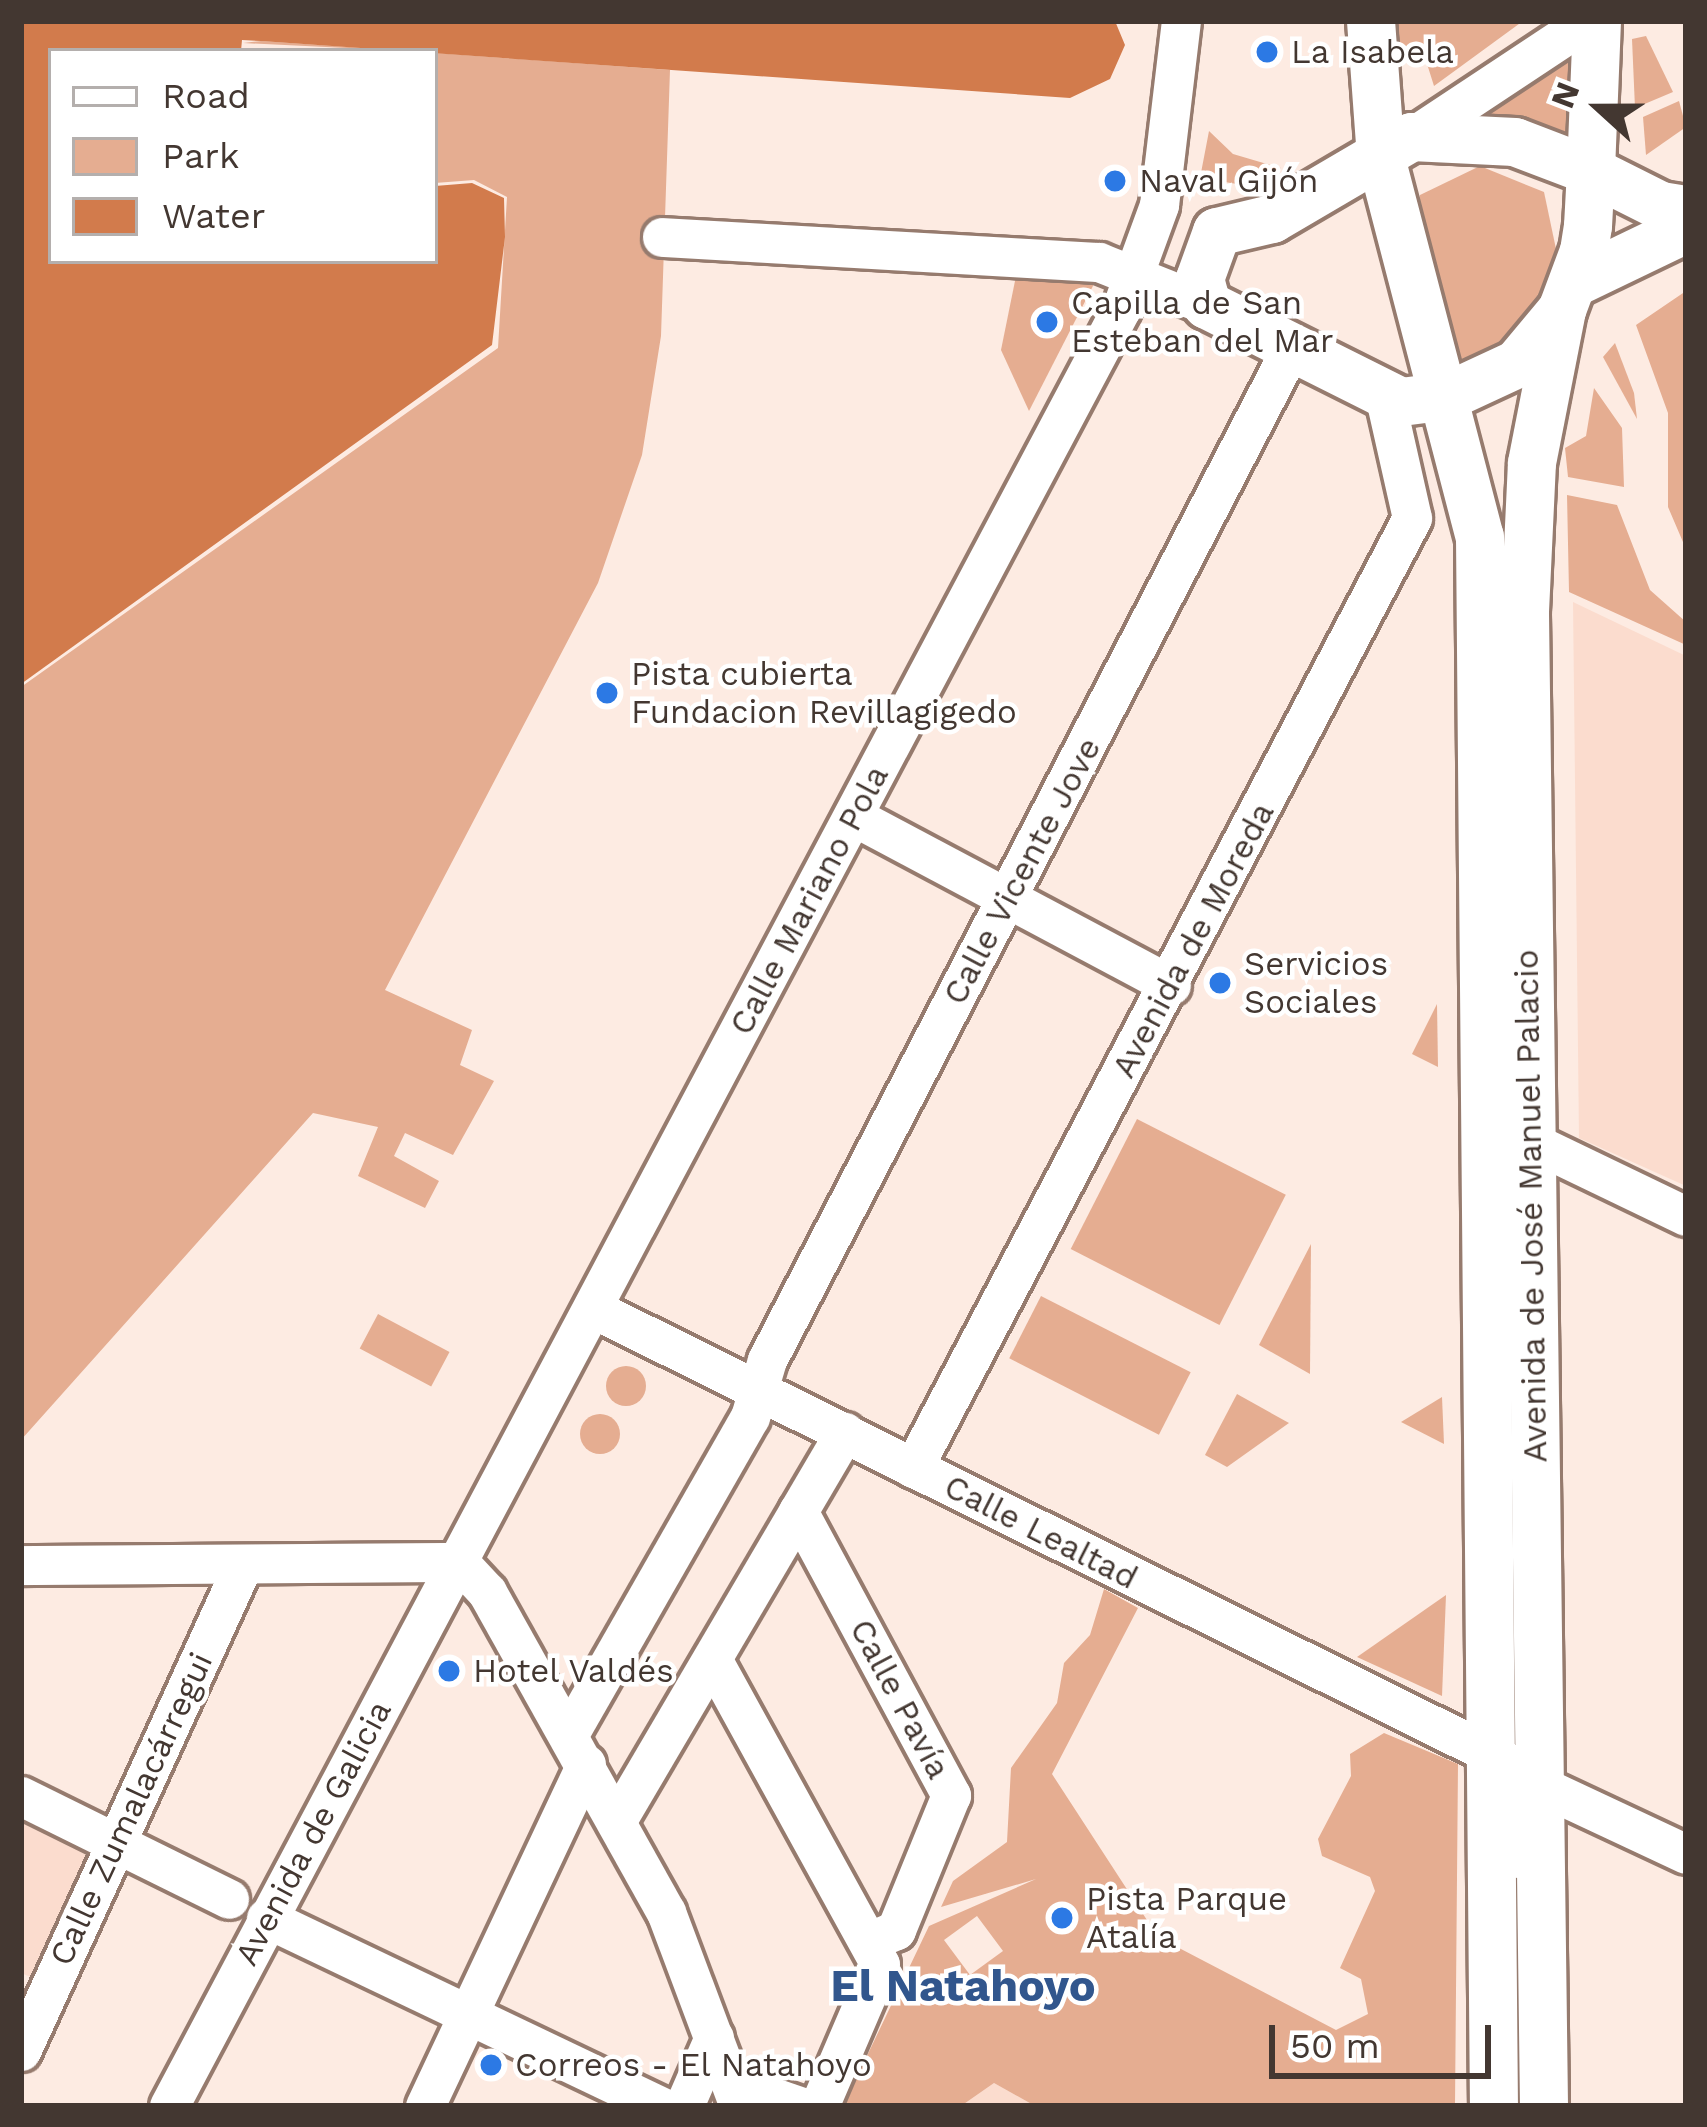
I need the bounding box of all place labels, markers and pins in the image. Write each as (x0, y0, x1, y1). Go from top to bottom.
place label: La Isabela (1291, 32, 1455, 72)
marker: La Isabela (1254, 39, 1280, 65)
place label: Naval Gijón (1139, 161, 1320, 201)
marker: Naval Gijón (1102, 168, 1128, 194)
place label: Capilla de San Esteban del Mar (1071, 283, 1335, 361)
marker: Capilla de San Esteban del Mar (1034, 309, 1060, 335)
place label: Pista cubierta Fundacion Revillagigedo (631, 654, 1017, 732)
marker: Pista cubierta Fundacion Revillagigedo (594, 680, 620, 706)
place label: Servicios Sociales (1244, 944, 1388, 1022)
marker: Servicios Sociales (1207, 970, 1233, 996)
place label: Hotel Valdés (473, 1651, 676, 1691)
marker: Hotel Valdés (436, 1658, 462, 1684)
place label: Pista Parque Atalía (1086, 1879, 1288, 1957)
marker: Pista Parque Atalía (1049, 1905, 1075, 1931)
place label: Correos - El Natahoyo (515, 2045, 873, 2085)
marker: Correos - El Natahoyo (478, 2052, 504, 2078)

